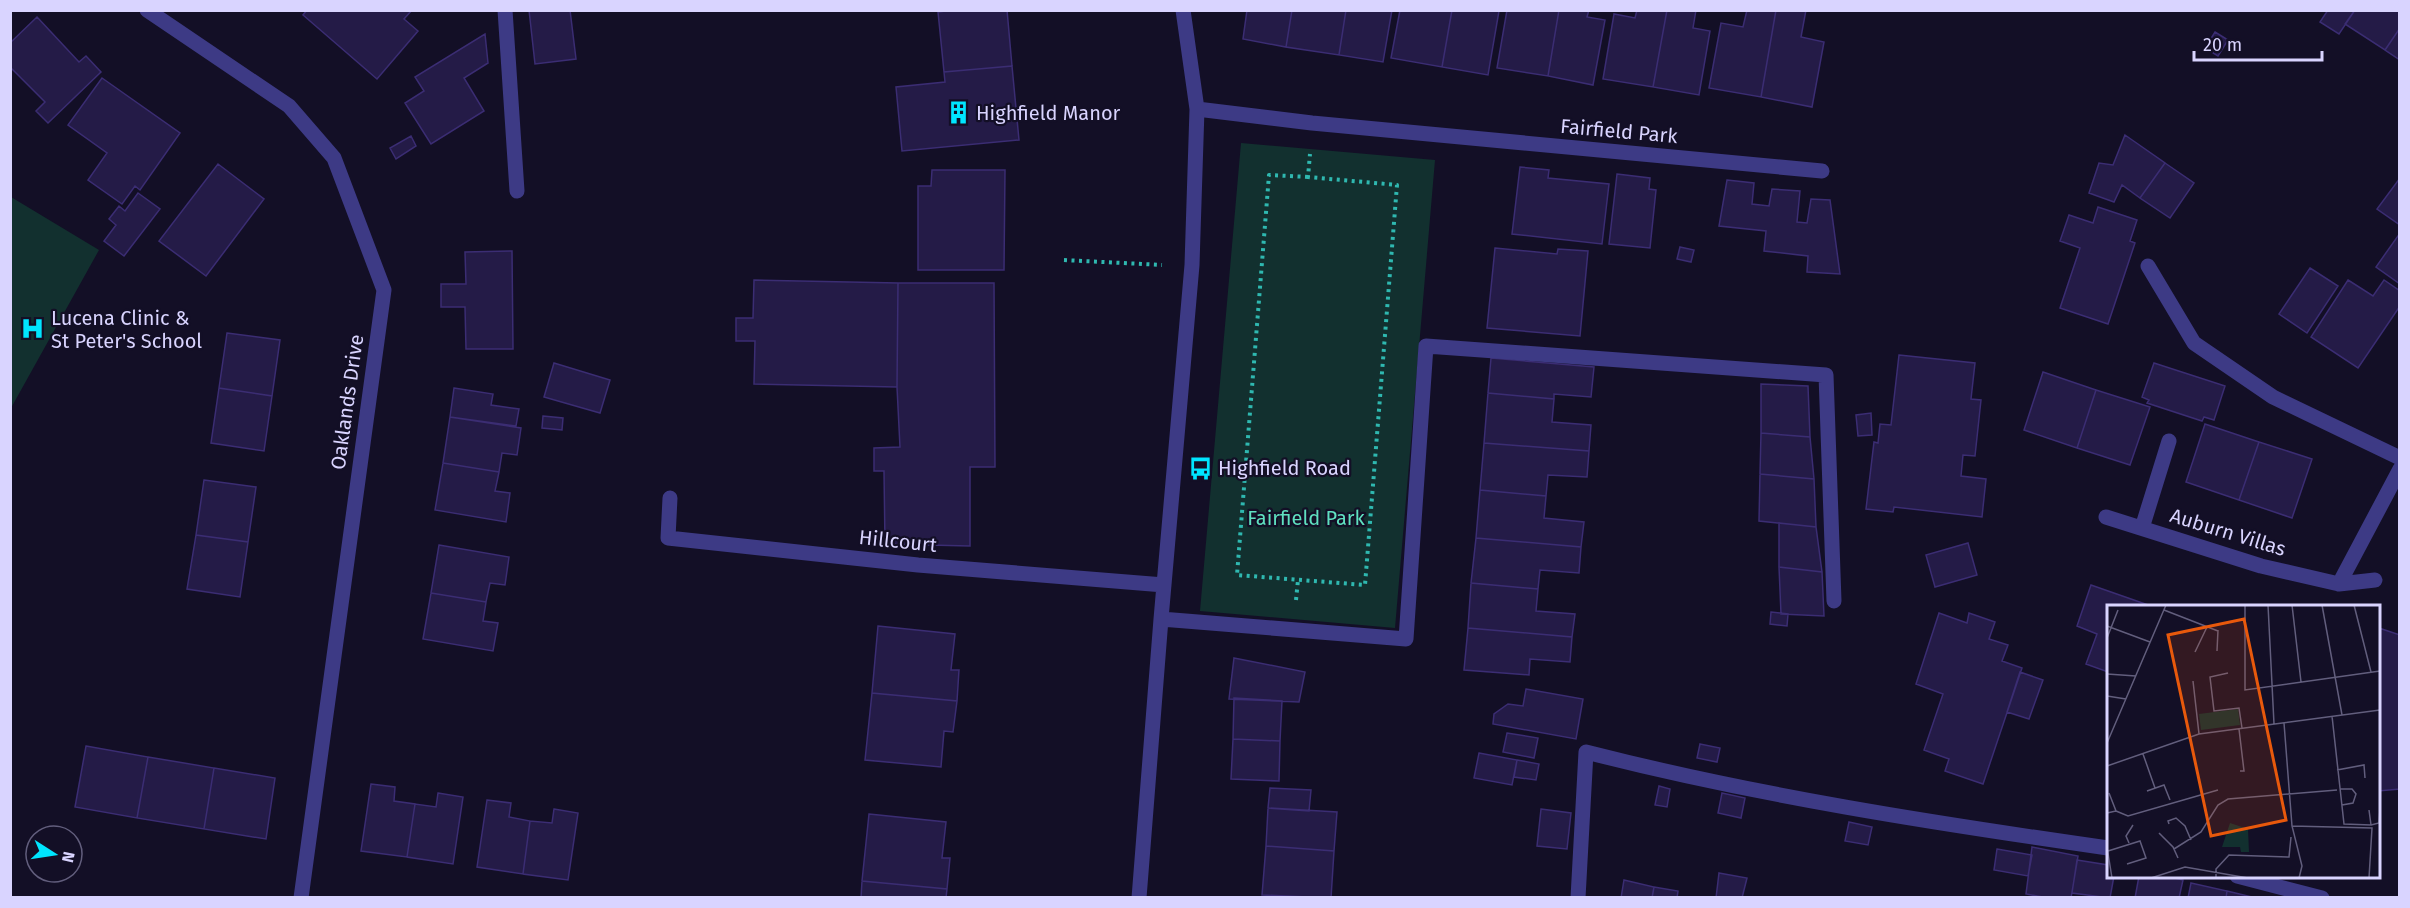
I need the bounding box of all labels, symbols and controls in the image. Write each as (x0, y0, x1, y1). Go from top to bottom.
scale bar (2194, 24, 2322, 62)
text: 20 m (2203, 34, 2242, 56)
building icon: Highfield Manor (945, 100, 971, 126)
place label: Highfield Manor (976, 101, 1121, 125)
street label: Fairfield Park (1559, 114, 1679, 148)
place label: Lucena Clinic & St Peter's School (51, 306, 202, 353)
hospital icon: Lucena Clinic & St Peter's School (20, 316, 46, 342)
street label: Oaklands Drive (326, 333, 368, 471)
bus stop icon: Highfield Road (1187, 455, 1213, 481)
place label: Highfield Road (1218, 456, 1351, 480)
street label: Auburn Villas (2167, 503, 2289, 561)
park label: Fairfield Park (1247, 506, 1366, 530)
street label: Hillcourt (858, 525, 939, 557)
inset map (2107, 605, 2380, 878)
north arrow (24, 824, 84, 884)
text: N (58, 850, 79, 864)

